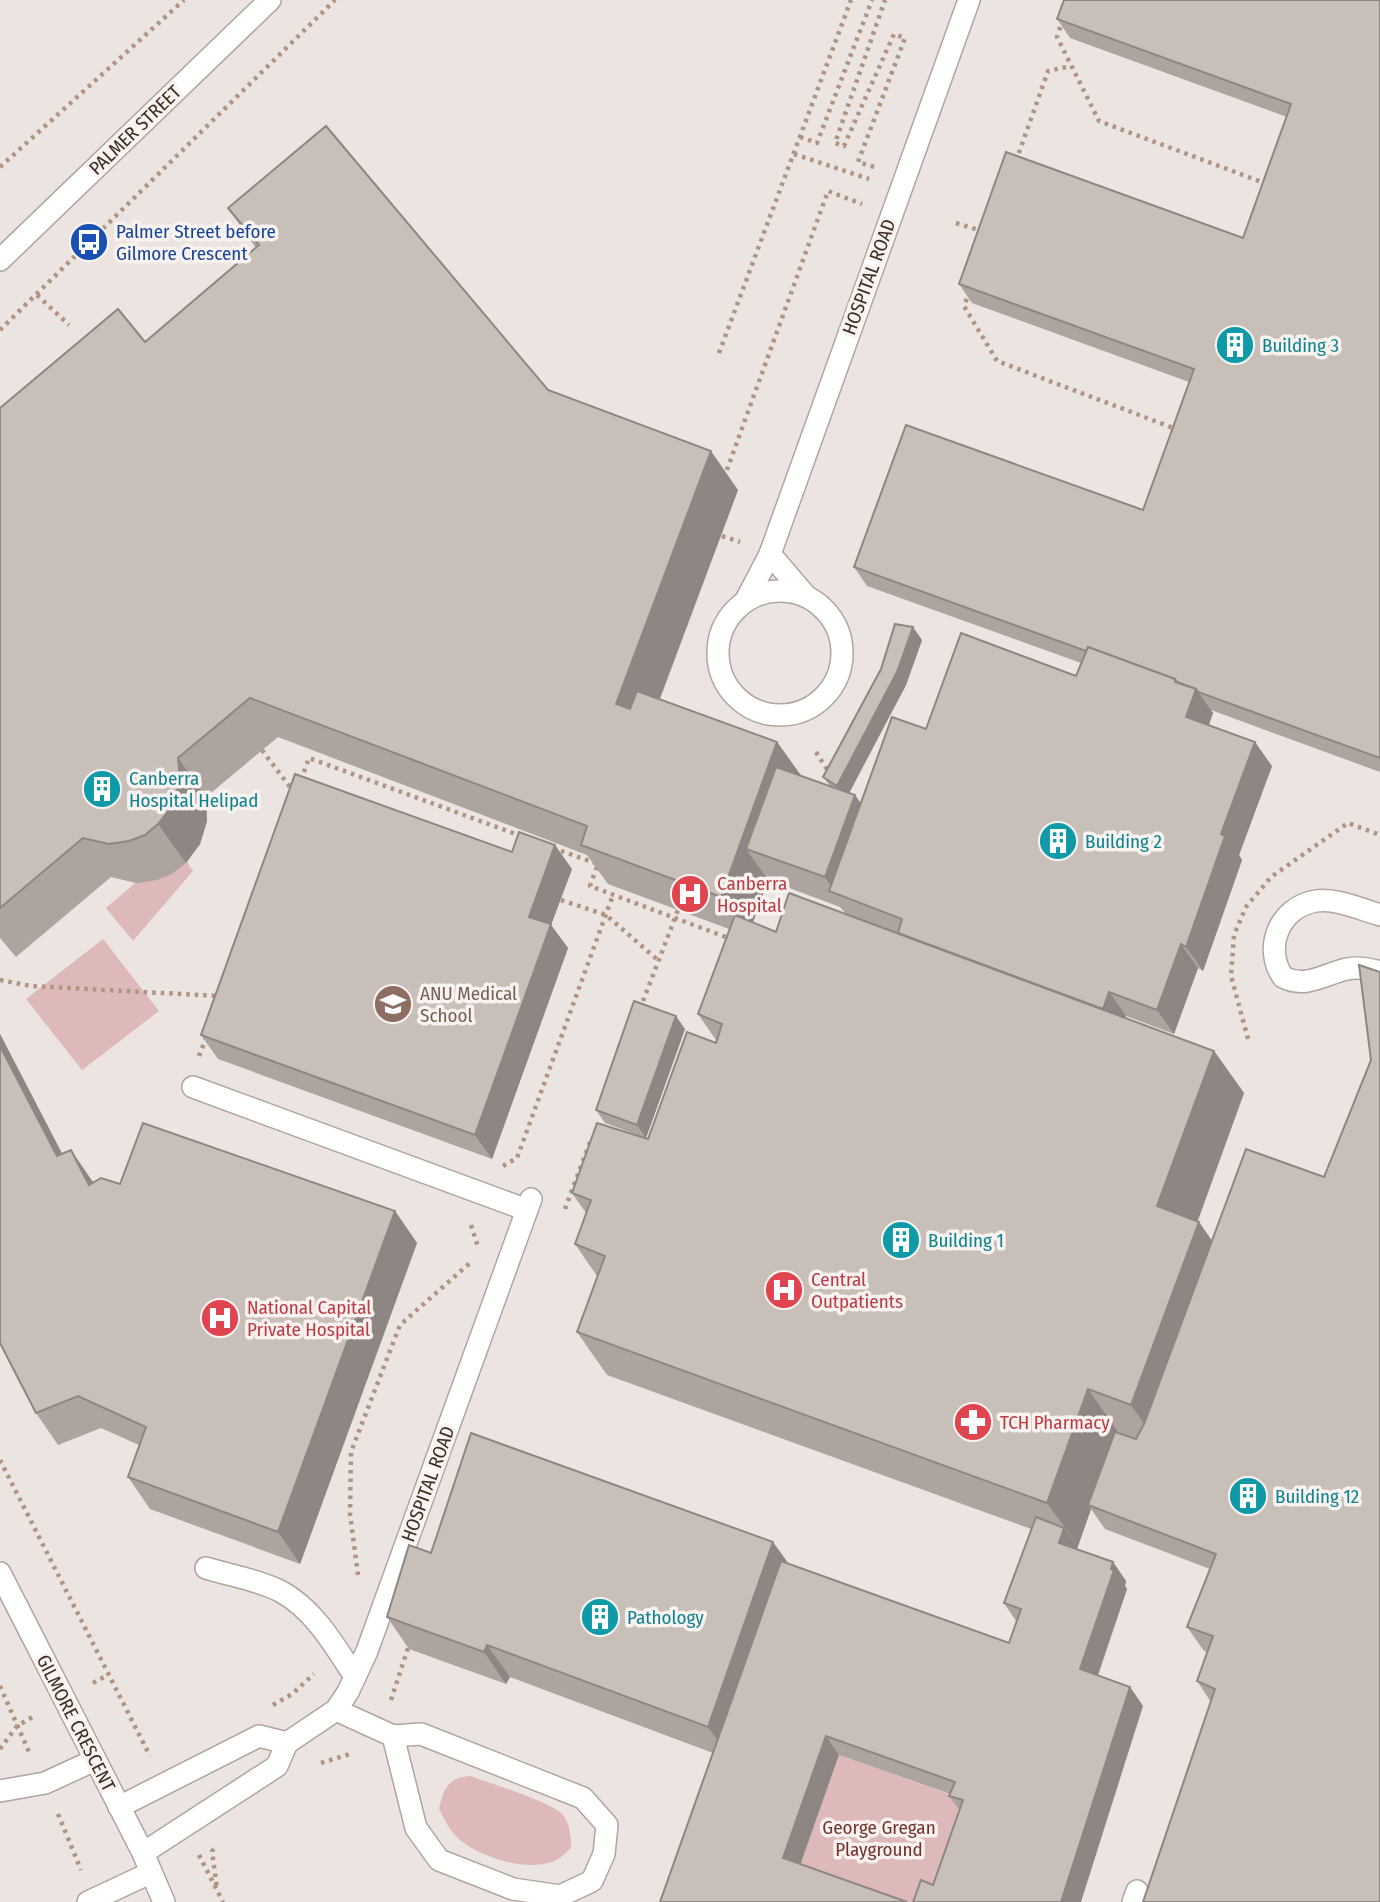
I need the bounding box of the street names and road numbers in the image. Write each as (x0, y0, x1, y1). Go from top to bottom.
street label: PALMER STREET (84, 80, 186, 180)
street label: HOSPITAL ROAD (837, 216, 901, 338)
street label: HOSPITAL ROAD (396, 1423, 460, 1545)
street label: GILMORE CRESCENT (32, 1651, 120, 1795)

